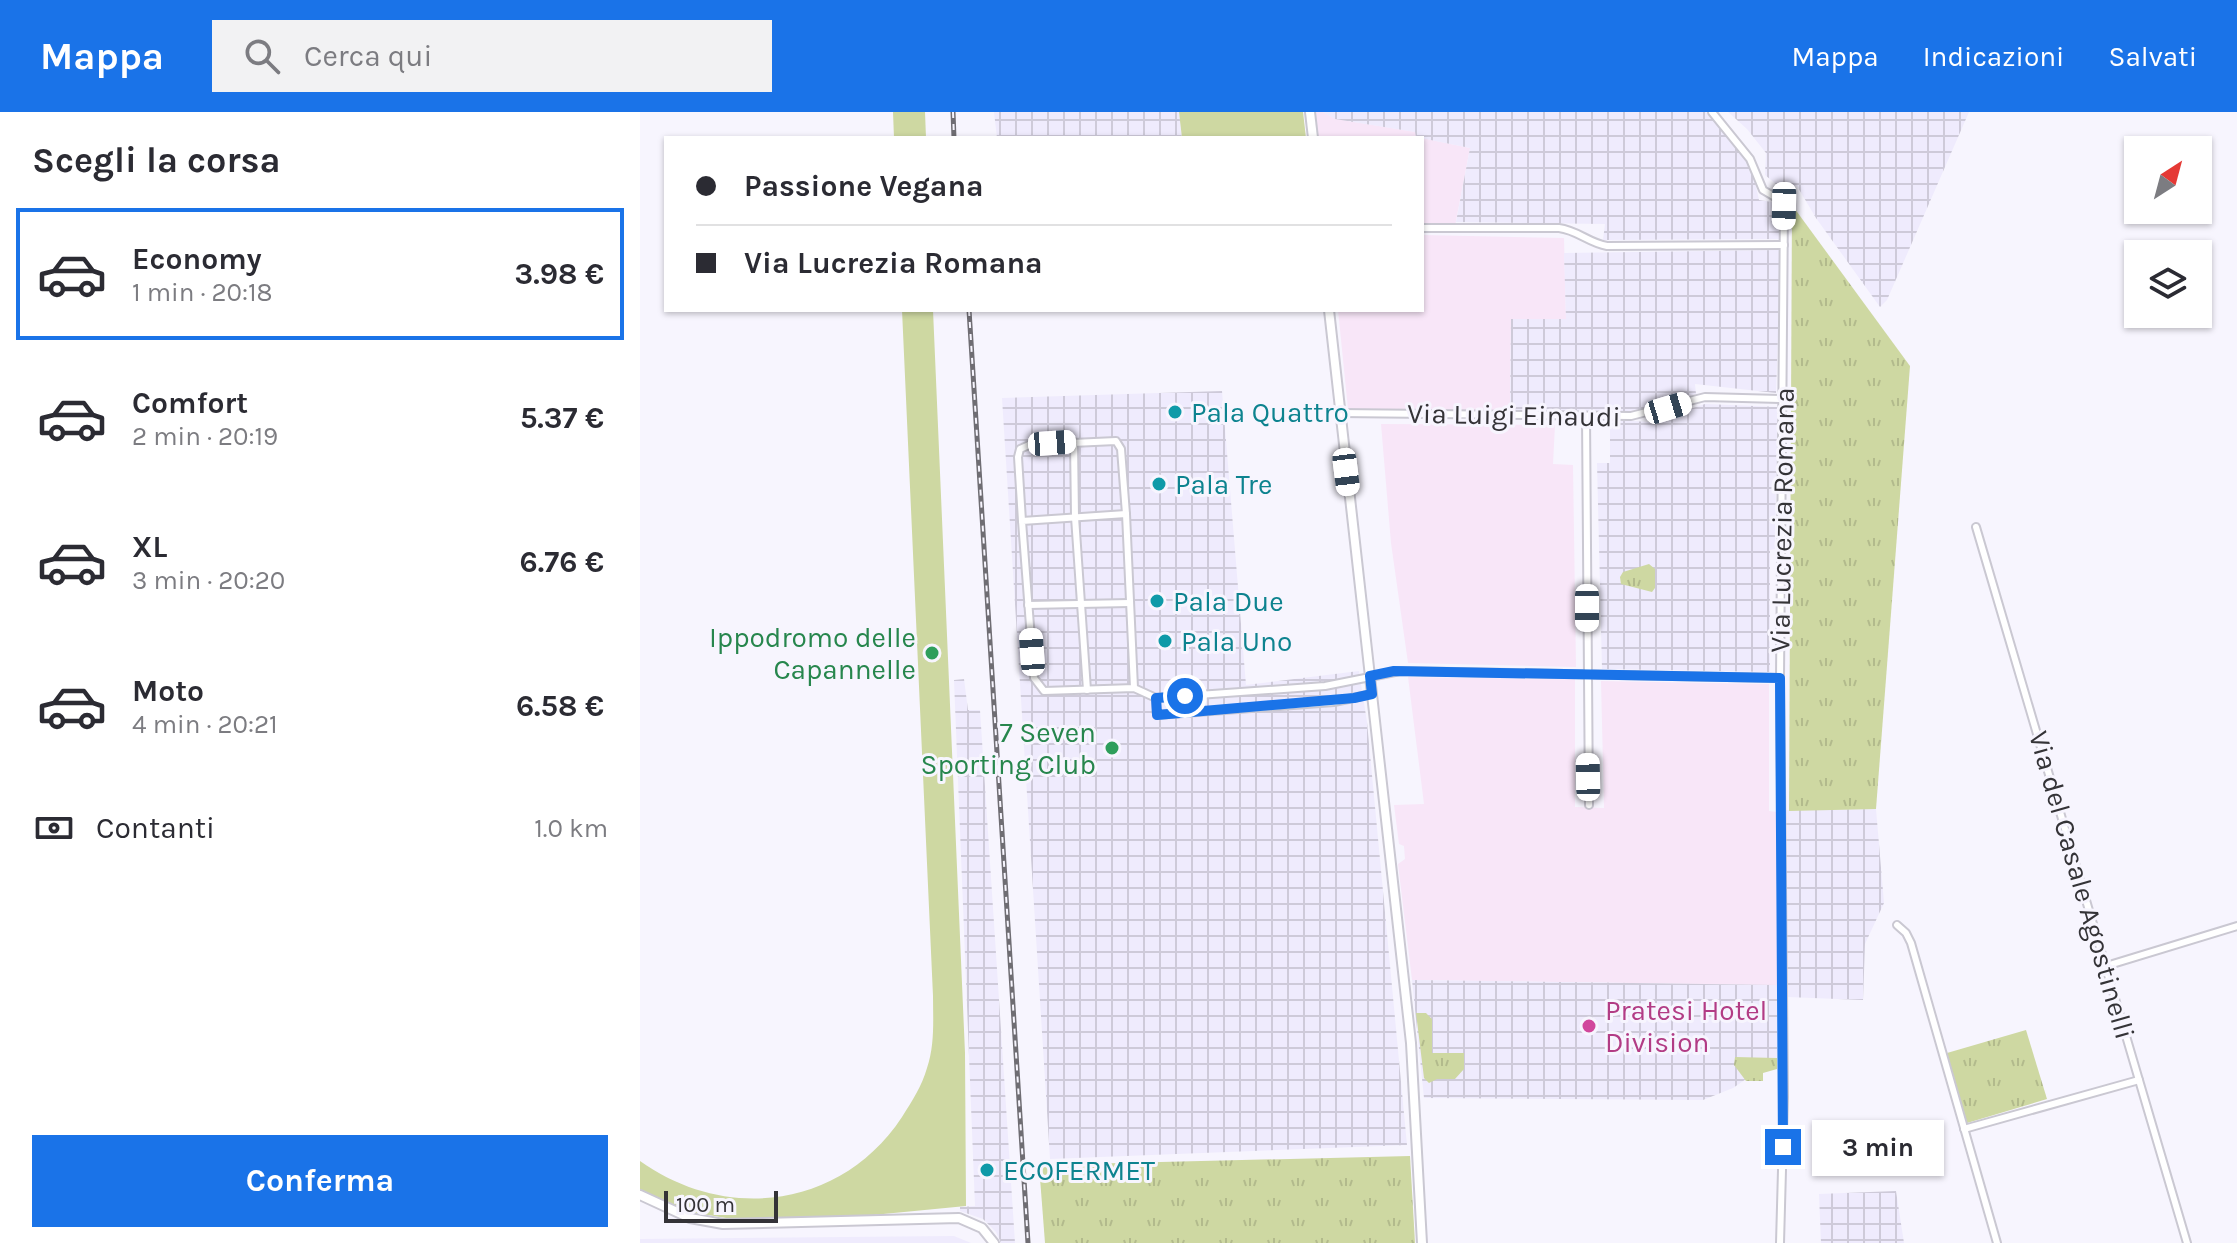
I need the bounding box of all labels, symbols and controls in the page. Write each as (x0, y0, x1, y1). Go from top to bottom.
search box (212, 20, 772, 92)
text: Mappa (40, 34, 164, 79)
icon: search (240, 34, 284, 78)
text: Cerca qui (304, 38, 432, 74)
text: Mappa (1791, 40, 1879, 73)
text: Indicazioni (1923, 40, 2064, 73)
text: Salvati (2108, 40, 2197, 73)
north arrow (2124, 136, 2212, 224)
map controls (2124, 136, 2212, 328)
text: Scegli la corsa (32, 139, 281, 181)
text: Passione Vegana (744, 168, 984, 204)
car (1772, 182, 1796, 230)
icon: car (36, 238, 108, 310)
button: layers (2124, 240, 2212, 328)
text: Economy (132, 241, 262, 277)
text: Via Lucrezia Romana (744, 245, 1043, 281)
text: 3.98 € (515, 256, 604, 292)
text: 1 min · 20:18 (132, 277, 273, 308)
icon: car (36, 382, 108, 454)
text: Comfort (132, 385, 248, 421)
street label: Via Lucrezia Romana (1763, 387, 1801, 653)
car (1642, 390, 1694, 426)
place label: Pala Quattro (1191, 396, 1349, 429)
street label: Via Luigi Einaudi (1407, 397, 1621, 433)
text: 5.37 € (520, 400, 604, 436)
marker: Pala Quattro (1166, 403, 1184, 421)
text: 2 min · 20:19 (132, 421, 278, 452)
car (1027, 429, 1077, 457)
car (1331, 447, 1361, 497)
place label: Pala Tre (1175, 468, 1272, 501)
marker: Pala Tre (1150, 475, 1168, 493)
icon: car (36, 526, 108, 598)
text: XL (132, 529, 167, 565)
text: 6.76 € (520, 544, 604, 580)
text: 3 min · 20:20 (132, 565, 285, 596)
car (1575, 584, 1599, 632)
place label: Pala Due (1173, 585, 1284, 618)
marker: Pala Due (1148, 592, 1166, 610)
place label: Ippodromo delle Capannelle (709, 621, 916, 686)
place label: Pala Uno (1181, 625, 1292, 658)
car (1018, 627, 1046, 677)
marker: Pala Uno (1156, 632, 1174, 650)
marker: Ippodromo delle Capannelle (923, 644, 941, 662)
icon: car (36, 670, 108, 742)
text: Moto (132, 673, 204, 709)
route start (1167, 678, 1203, 714)
text: 6.58 € (516, 688, 604, 724)
text: 4 min · 20:21 (132, 709, 278, 740)
place label: 7 Seven Sporting Club (921, 716, 1096, 781)
street label: Via del Casale Agostinelli (2022, 727, 2142, 1043)
marker: 7 Seven Sporting Club (1103, 739, 1121, 757)
car (1576, 753, 1600, 801)
icon: cash (32, 806, 76, 850)
text: Contanti (96, 810, 215, 846)
text: 1.0 km (534, 813, 608, 844)
place label: Pratesi Hotel Division (1605, 994, 1767, 1059)
marker: Pratesi Hotel Division (1580, 1017, 1598, 1035)
callout: 3 min (1811, 1119, 1943, 1175)
route end (1765, 1129, 1801, 1165)
text: 3 min (1842, 1132, 1914, 1163)
button: Conferma (32, 1135, 608, 1227)
place label: ECOFERMET (1003, 1154, 1155, 1187)
marker: ECOFERMET (978, 1161, 996, 1179)
scale bar (664, 1187, 778, 1223)
text: 100 m (676, 1192, 735, 1218)

